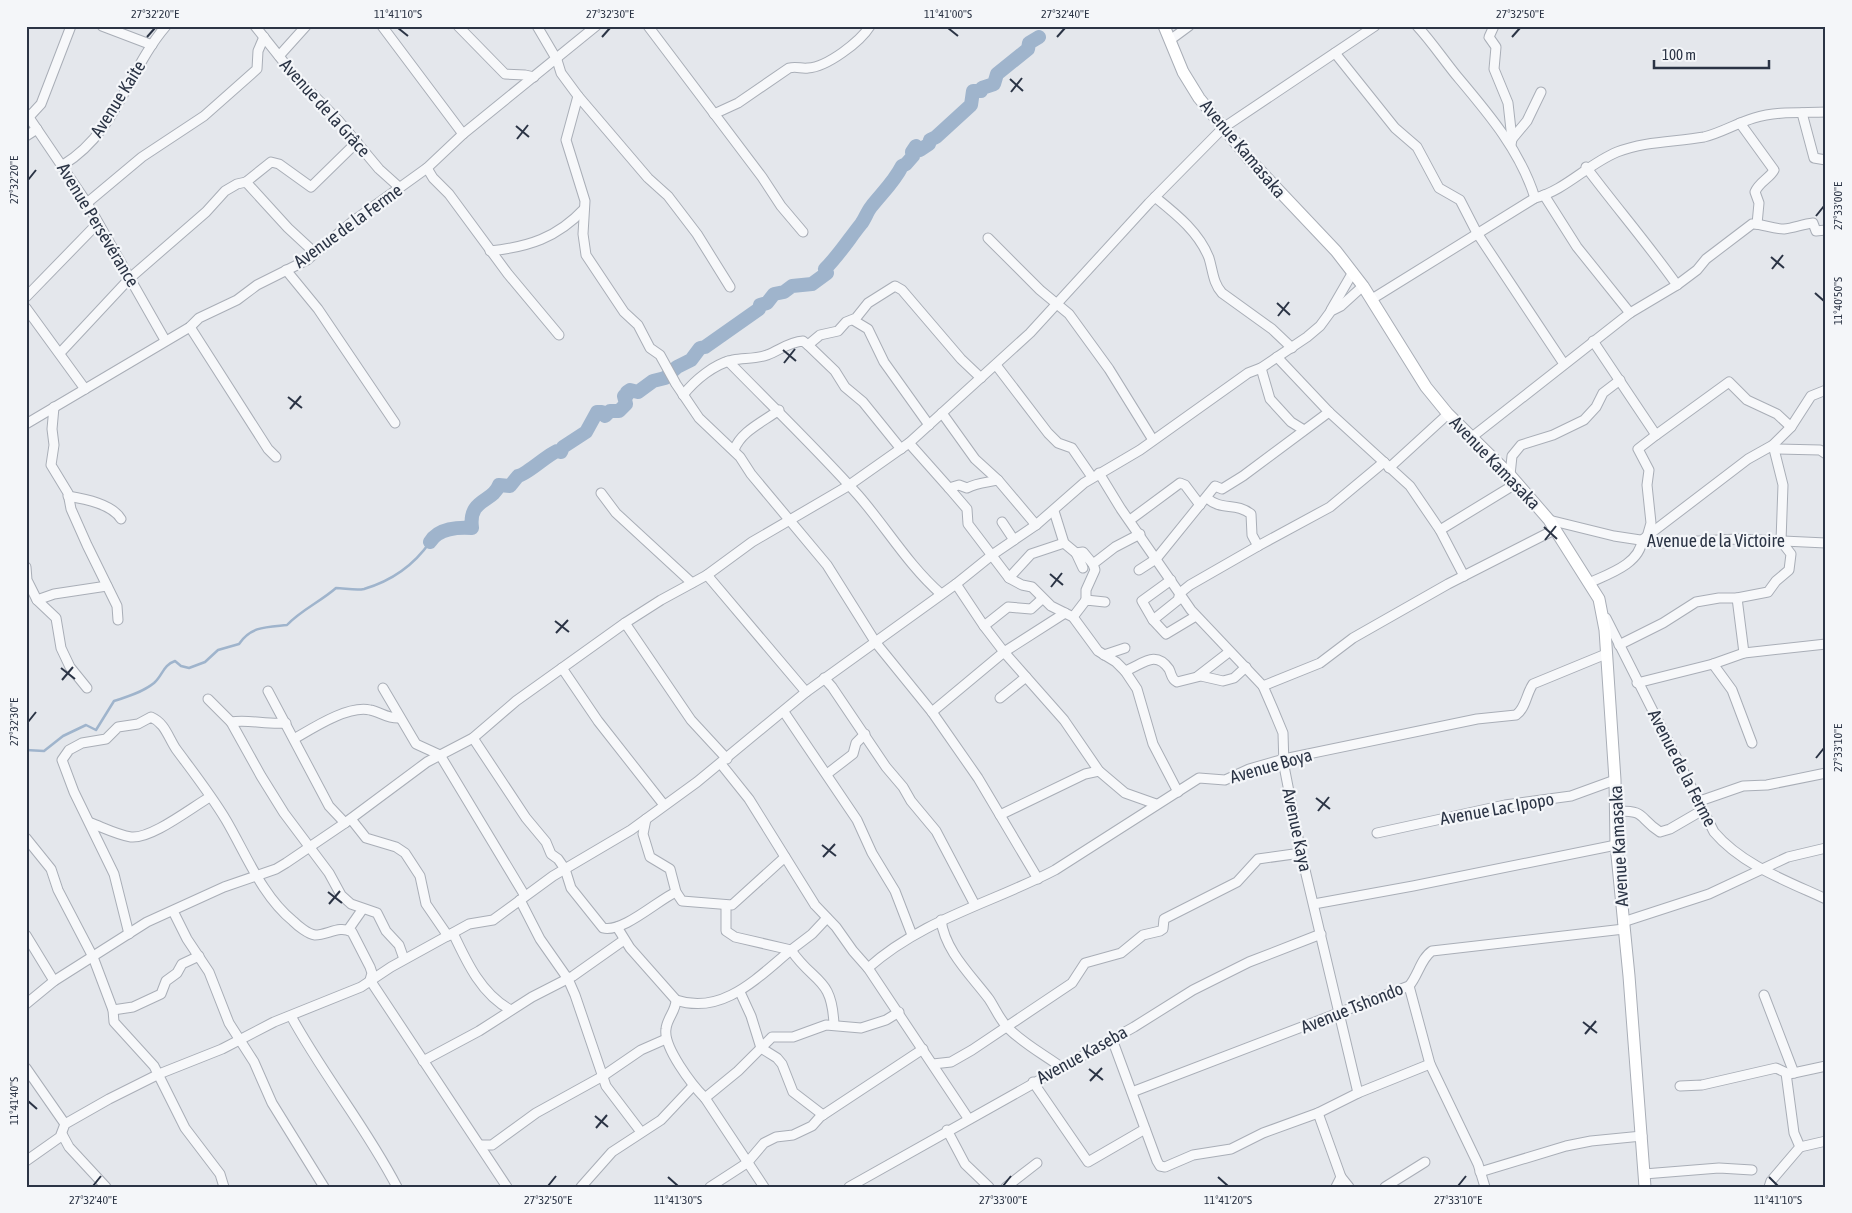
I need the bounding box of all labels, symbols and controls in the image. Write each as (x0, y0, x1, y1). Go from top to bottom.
text: 27°32'20"E (131, 7, 179, 21)
text: 11°41'10"S (374, 7, 422, 21)
text: 27°32'30"E (586, 7, 634, 21)
text: 11°41'00"S (924, 7, 972, 21)
text: 27°32'40"E (1041, 7, 1089, 21)
text: 27°32'50"E (1496, 7, 1544, 21)
scale bar (1654, 38, 1770, 70)
text: 100 m (1662, 46, 1696, 63)
street label: Avenue de la Grâce (276, 54, 375, 161)
street label: Avenue Kaite (86, 57, 149, 141)
street label: Avenue Kamasaka (1196, 95, 1290, 202)
text: 27°32'20"E (7, 156, 21, 204)
street label: Avenue Persévérance (53, 159, 144, 291)
street label: Avenue de la Ferme (290, 179, 406, 272)
text: 27°33'00"E (1831, 182, 1845, 230)
text: 11°40'50"S (1831, 277, 1845, 325)
street label: Avenue Kamasaka (1446, 412, 1545, 514)
street label: Avenue de la Victoire (1647, 530, 1785, 551)
text: 27°32'30"E (7, 698, 21, 746)
street label: Avenue de la Ferme (1644, 706, 1721, 830)
text: 27°33'10"E (1831, 724, 1845, 772)
street label: Avenue Boya (1227, 744, 1314, 787)
street label: Avenue Kamasaka (1605, 785, 1632, 907)
street label: Avenue Kaya (1278, 786, 1317, 874)
street label: Avenue Lac Ipopo (1438, 788, 1556, 829)
street label: Avenue Tshondo (1298, 977, 1406, 1038)
street label: Avenue Kaseba (1033, 1021, 1131, 1088)
text: 11°41'40"S (7, 1077, 21, 1125)
text: 27°32'40"E (69, 1193, 117, 1207)
text: 27°32'50"E (524, 1193, 572, 1207)
text: 11°41'30"S (654, 1193, 702, 1207)
text: 27°33'00"E (979, 1193, 1027, 1207)
text: 11°41'20"S (1204, 1193, 1252, 1207)
text: 27°33'10"E (1434, 1193, 1482, 1207)
text: 11°41'10"S (1754, 1193, 1802, 1207)

